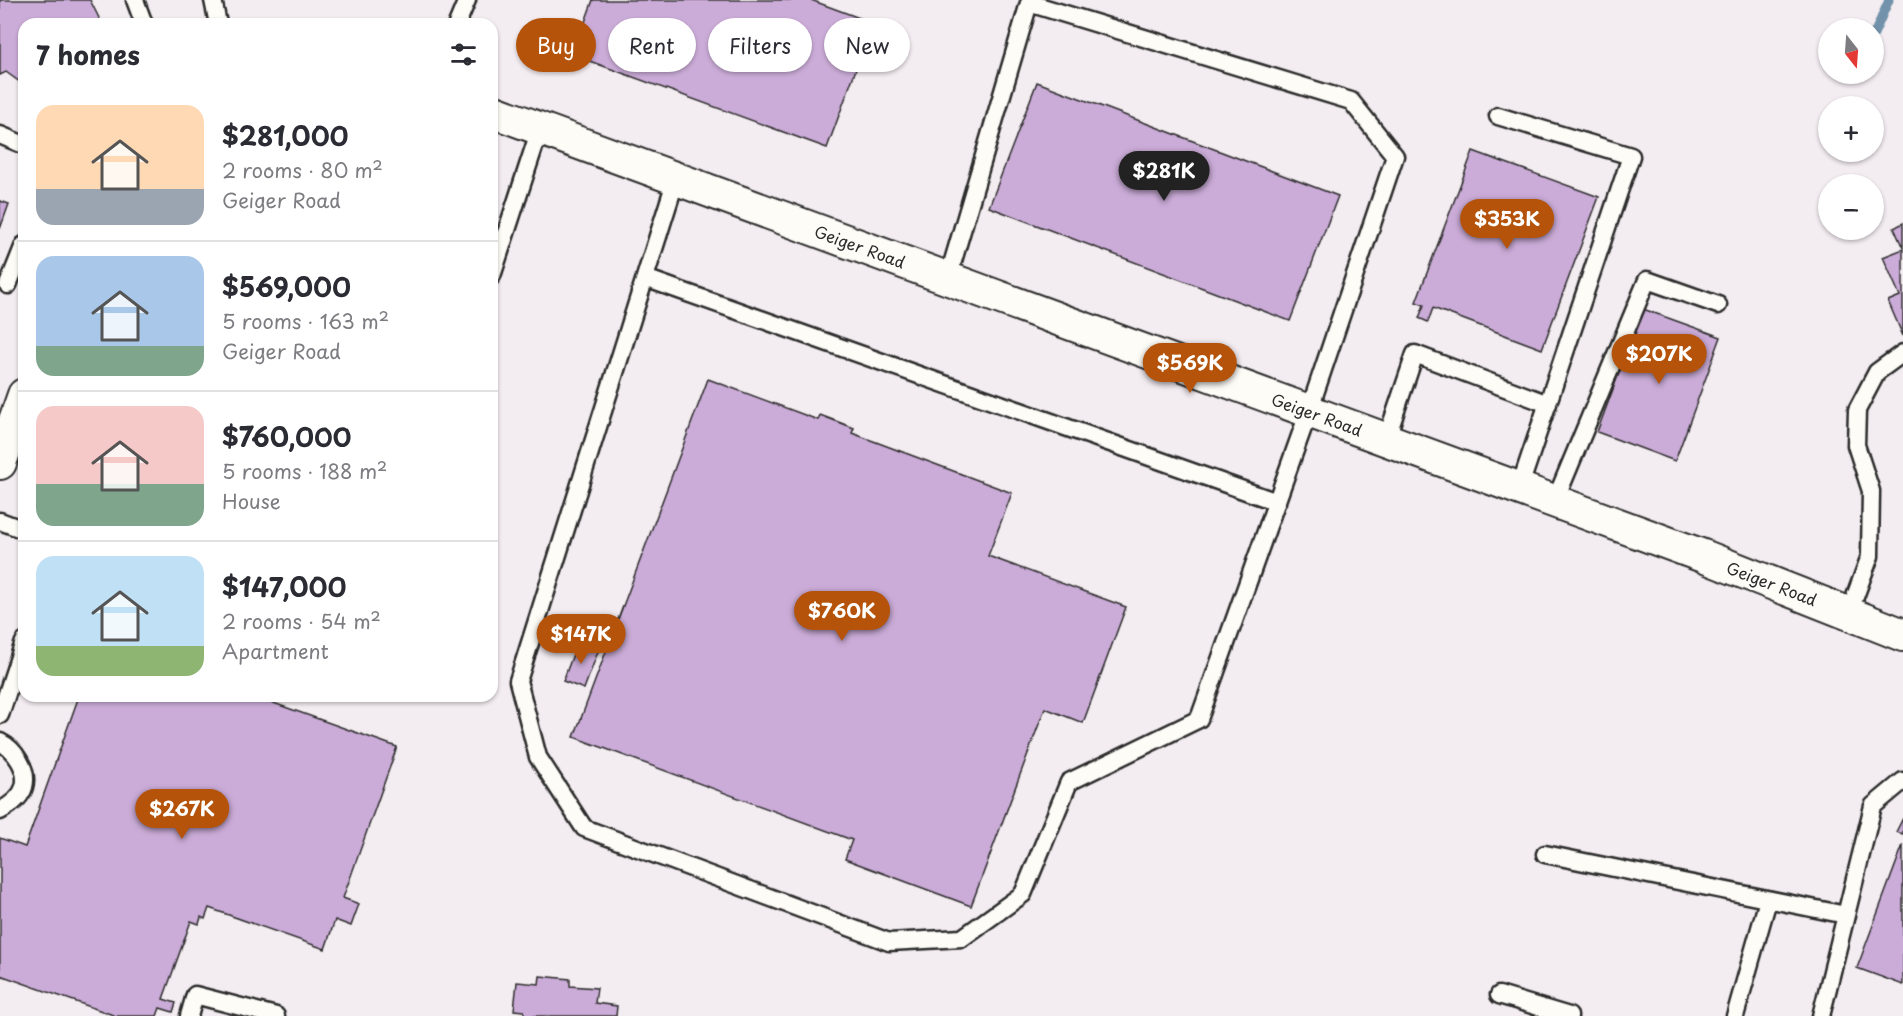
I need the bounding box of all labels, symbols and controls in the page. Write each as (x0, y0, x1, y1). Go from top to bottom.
chip: Buy (516, 18, 596, 72)
chip: Rent (608, 18, 696, 72)
chip: Filters (708, 18, 812, 72)
chip: New (824, 18, 910, 72)
north arrow (1818, 18, 1884, 84)
map controls (1818, 18, 1884, 240)
text: 7 homes (36, 35, 140, 74)
icon: filters (447, 38, 480, 71)
button: + (1818, 96, 1884, 162)
text: $281,000 (222, 116, 349, 155)
icon: home (84, 129, 156, 201)
pin: $281K (1122, 151, 1206, 202)
text: 2 rooms · 80 m² (222, 155, 383, 185)
text: $281K (1133, 155, 1195, 185)
button: − (1818, 174, 1884, 240)
text: Geiger Road (222, 185, 341, 215)
pin: $353K (1465, 199, 1549, 250)
text: $353K (1474, 203, 1540, 233)
street label: Geiger Road (811, 218, 909, 274)
text: $569,000 (222, 267, 351, 306)
icon: home (84, 280, 156, 352)
text: 5 rooms · 163 m² (222, 306, 389, 336)
pin: $207K (1617, 334, 1701, 385)
text: Geiger Road (222, 336, 341, 366)
text: $207K (1626, 338, 1692, 368)
pin: $569K (1148, 343, 1232, 394)
text: $569K (1157, 347, 1223, 377)
street label: Geiger Road (1268, 386, 1366, 442)
text: $760,000 (222, 417, 352, 456)
icon: home (84, 430, 156, 502)
text: 5 rooms · 188 m² (222, 456, 387, 486)
text: House (222, 486, 281, 516)
street label: Geiger Road (1723, 555, 1821, 611)
text: $147,000 (222, 567, 346, 606)
icon: home (84, 580, 156, 652)
pin: $760K (800, 591, 884, 642)
text: $760K (808, 595, 876, 625)
text: 2 rooms · 54 m² (222, 606, 381, 636)
pin: $147K (539, 614, 623, 665)
text: $147K (551, 618, 611, 648)
text: Apartment (222, 636, 329, 666)
pin: $267K (140, 789, 224, 840)
text: $267K (149, 793, 215, 823)

